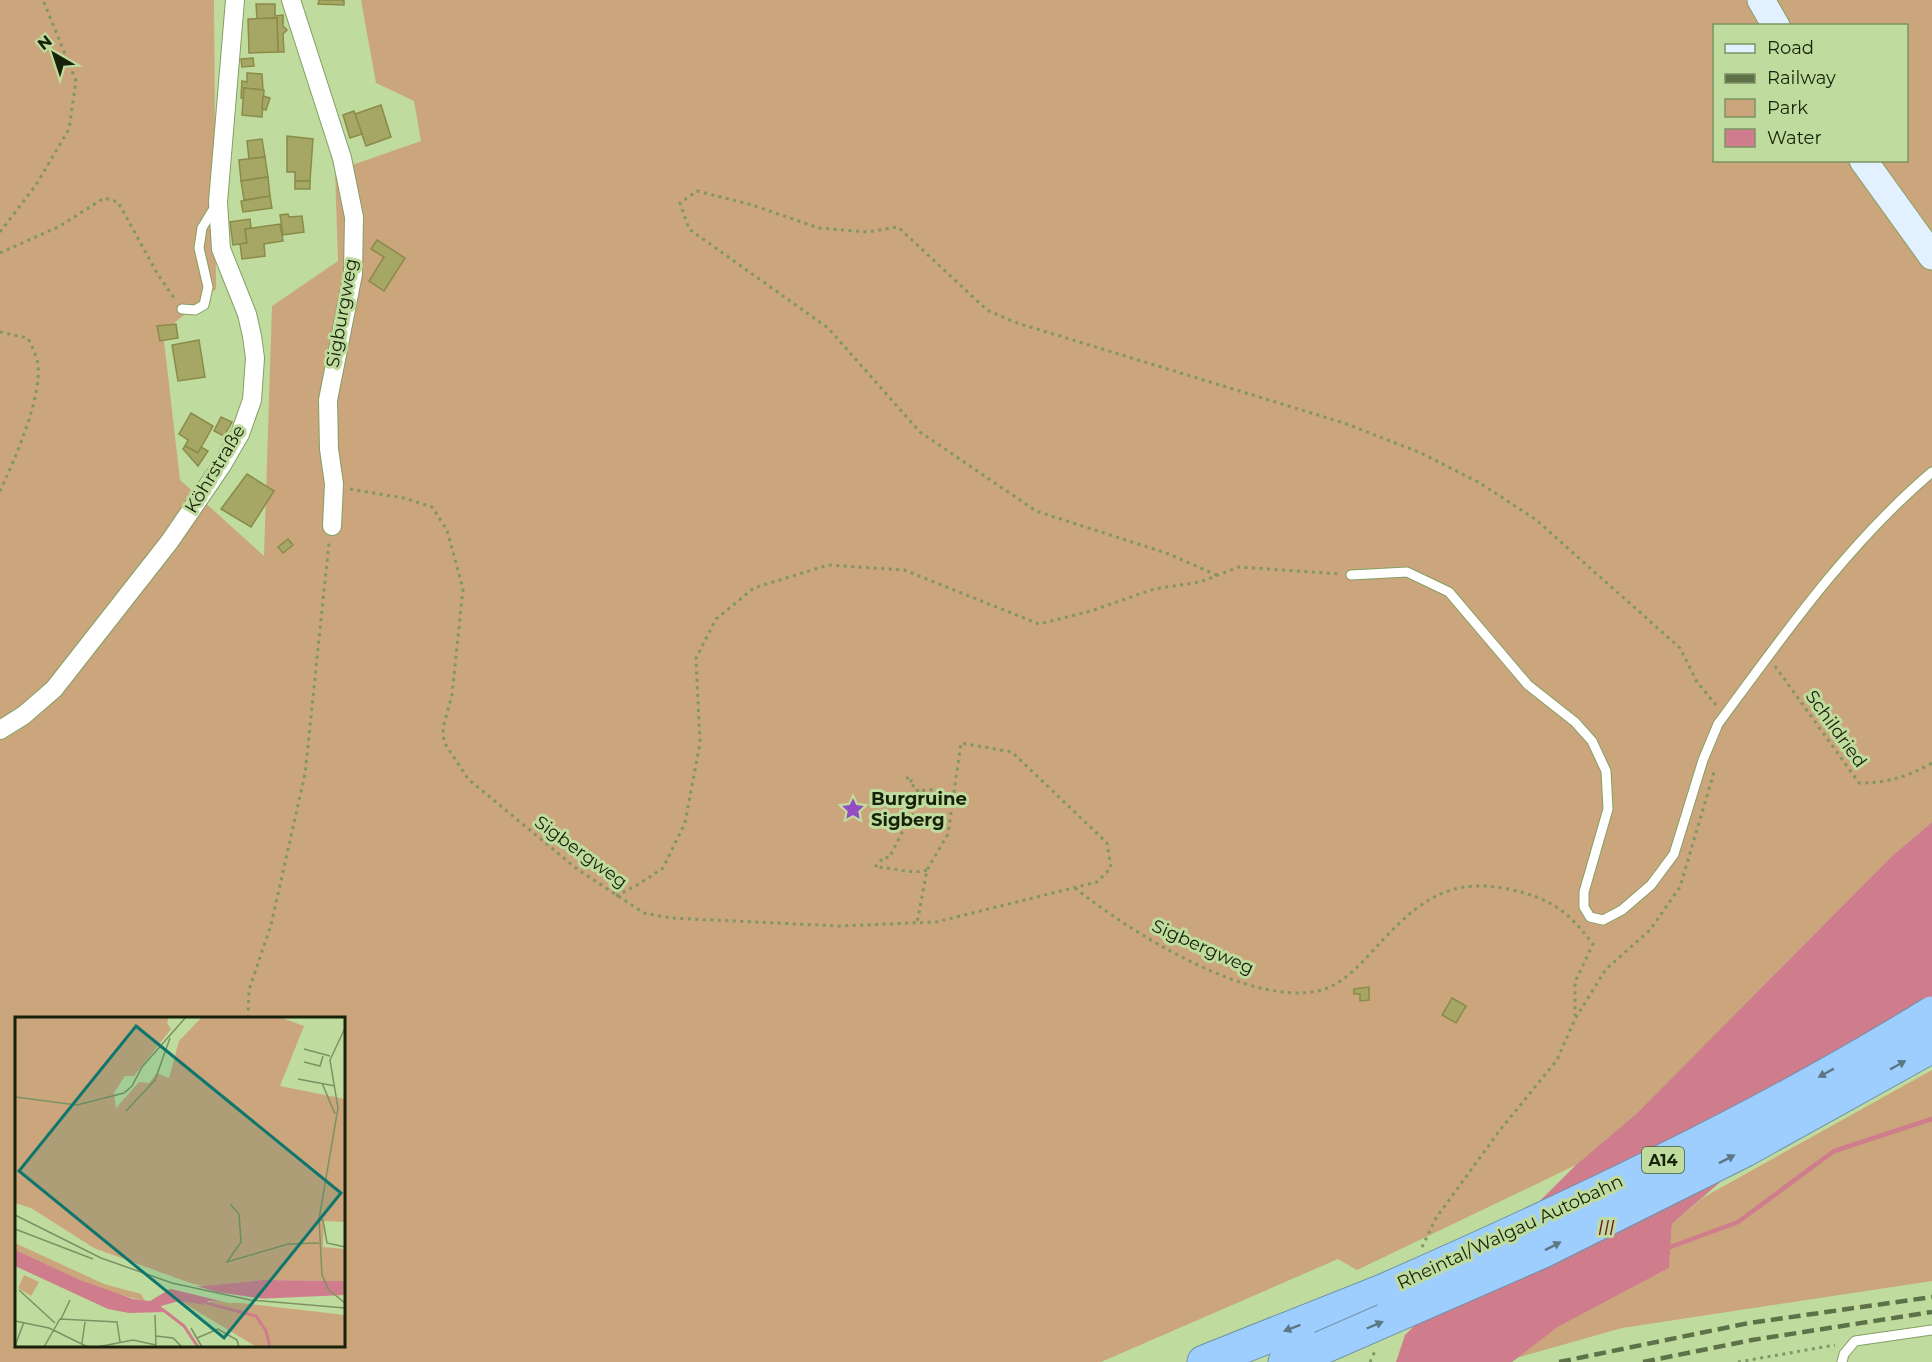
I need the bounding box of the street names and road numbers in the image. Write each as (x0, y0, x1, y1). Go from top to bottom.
street label: Sigburgweg (322, 257, 362, 369)
street label: Köhrstraße (180, 421, 250, 517)
street label: Schildried (1801, 686, 1871, 772)
street label: Sigbergweg (530, 811, 632, 893)
street label: Sigbergweg (1149, 915, 1257, 979)
road number: A14 (1642, 1147, 1684, 1173)
street label: Rheintal/Walgau Autobahn (1394, 1170, 1626, 1294)

